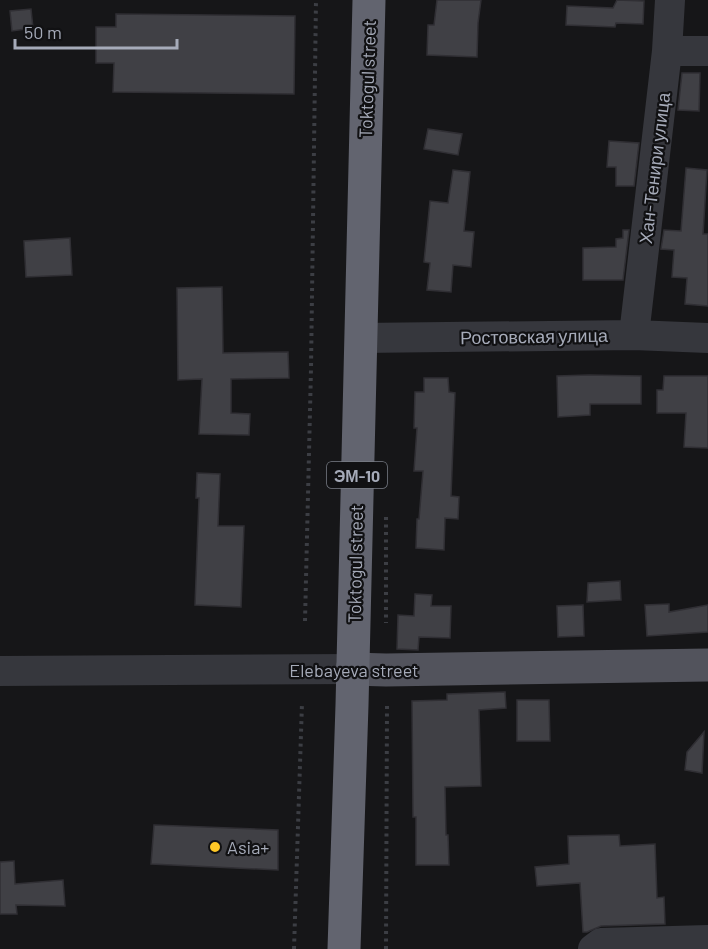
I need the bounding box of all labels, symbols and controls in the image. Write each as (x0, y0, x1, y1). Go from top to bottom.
scale bar (15, 12, 177, 50)
street label: Toktogul street (354, 20, 380, 138)
text: 50 m (24, 21, 62, 43)
street label: Хан-Тенири улица (634, 90, 674, 245)
street label: Ростовская улица (460, 324, 609, 348)
road number: ЭМ-10 (327, 462, 387, 488)
street label: Toktogul street (343, 505, 367, 623)
street label: Elebayeva street (289, 659, 419, 681)
place label: Asia+ (227, 836, 269, 858)
marker: Asia+ (208, 840, 222, 854)

